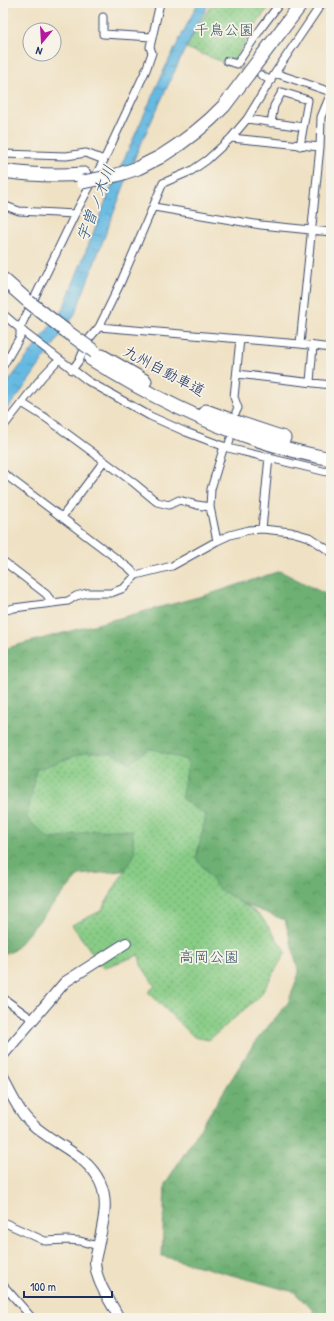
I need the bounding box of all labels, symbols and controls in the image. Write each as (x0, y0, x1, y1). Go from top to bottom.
park label: 千鳥公園 (194, 19, 254, 40)
north arrow (22, 22, 62, 62)
text: N (34, 44, 44, 59)
water label: 宇曽ノ木川 (70, 162, 120, 244)
street label: 九州自動車道 (120, 340, 209, 401)
park label: 高岡公園 (179, 946, 239, 967)
scale bar (24, 1273, 112, 1299)
text: 100 m (30, 1278, 56, 1295)

